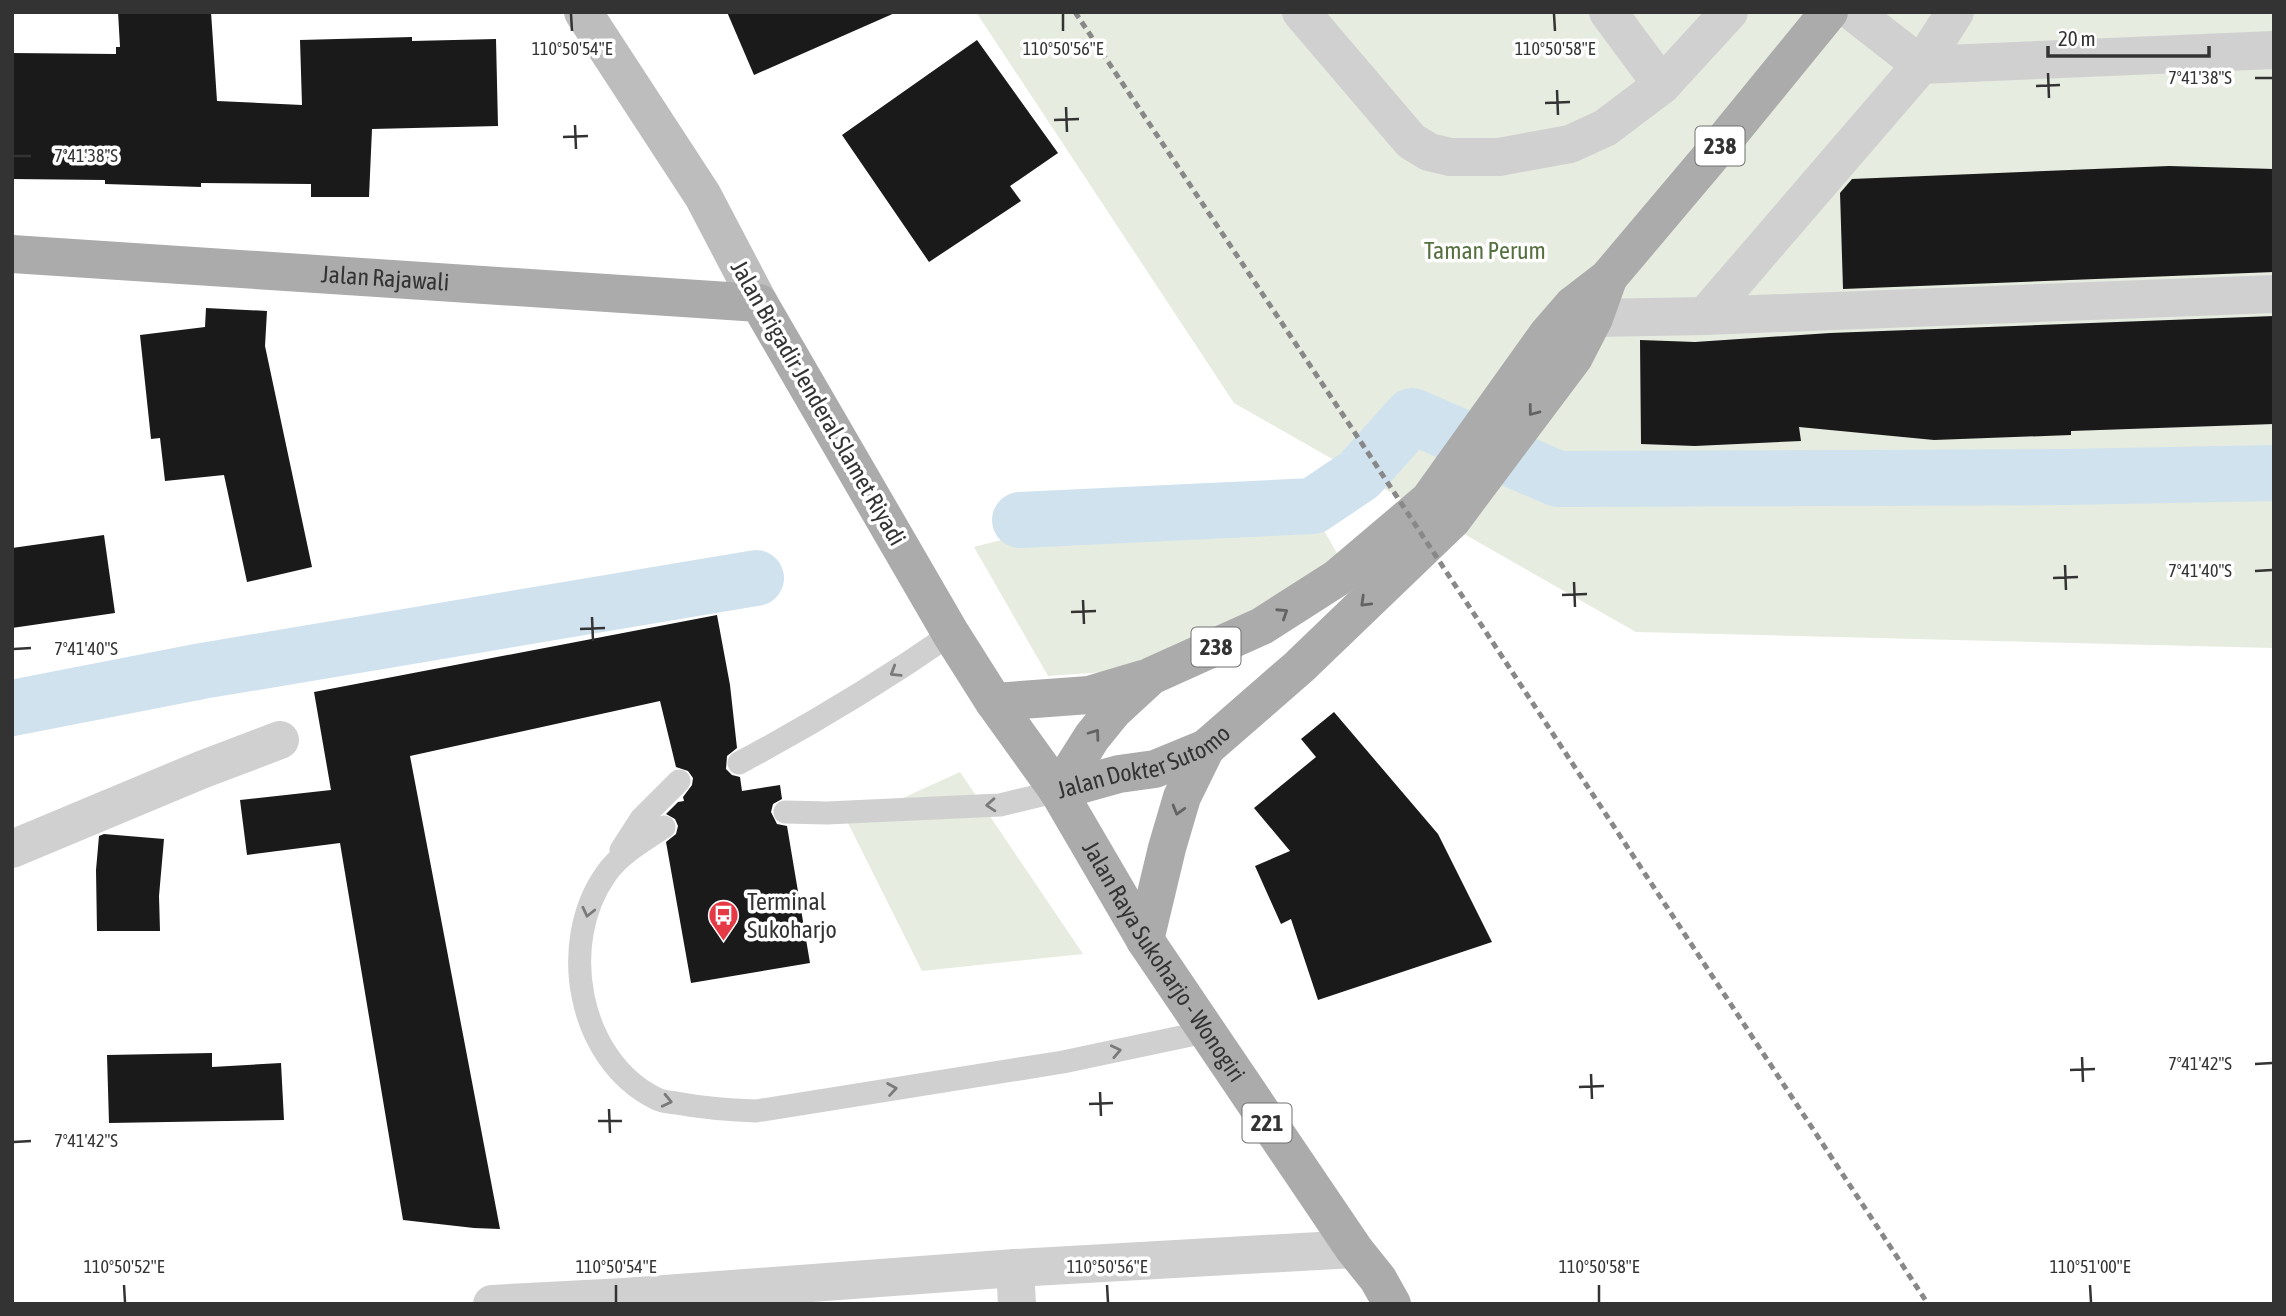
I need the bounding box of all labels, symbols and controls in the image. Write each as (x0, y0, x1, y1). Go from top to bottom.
scale bar (2048, 14, 2209, 58)
text: 20 m (2058, 26, 2096, 50)
text: 110°50'54"E (532, 38, 613, 59)
text: 110°50'56"E (1023, 38, 1104, 59)
text: 110°50'58"E (1515, 38, 1596, 59)
text: 7°41'38"S (2168, 67, 2232, 88)
road number: 238 (1696, 127, 1744, 166)
text: 7°41'38"S (54, 145, 118, 166)
park label: Taman Perum (1424, 237, 1546, 264)
street label: Jalan Brigadir Jenderal Slamet Riyadi (726, 255, 911, 550)
street label: Jalan Rajawali (320, 260, 450, 296)
one-way arrow (1529, 403, 1541, 416)
text: 7°41'40"S (2168, 560, 2232, 581)
one-way arrow (1360, 594, 1373, 607)
one-way arrow (1275, 608, 1288, 621)
road number: 238 (1192, 628, 1240, 666)
text: 7°41'40"S (54, 638, 118, 659)
one-way arrow (889, 664, 902, 677)
street label: Jalan Dokter Sutomo (1054, 719, 1235, 804)
one-way arrow (1087, 729, 1099, 742)
one-way arrow (986, 797, 997, 812)
one-way arrow (1172, 804, 1187, 816)
street label: Jalan Raya Sukoharjo - Wonogiri (1077, 836, 1251, 1087)
place label: Terminal Sukoharjo (747, 888, 837, 943)
bus stop icon: Terminal Sukoharjo (707, 899, 741, 943)
one-way arrow (581, 906, 596, 918)
one-way arrow (1110, 1044, 1122, 1059)
text: 7°41'42"S (2168, 1053, 2232, 1074)
one-way arrow (886, 1082, 898, 1097)
one-way arrow (661, 1093, 673, 1107)
road number: 221 (1242, 1104, 1292, 1142)
text: 7°41'42"S (54, 1130, 118, 1151)
text: 110°50'52"E (84, 1256, 165, 1277)
text: 110°50'54"E (576, 1256, 657, 1277)
text: 110°50'56"E (1067, 1256, 1148, 1277)
text: 110°50'58"E (1559, 1256, 1640, 1277)
text: 110°51'00"E (2050, 1256, 2131, 1277)

